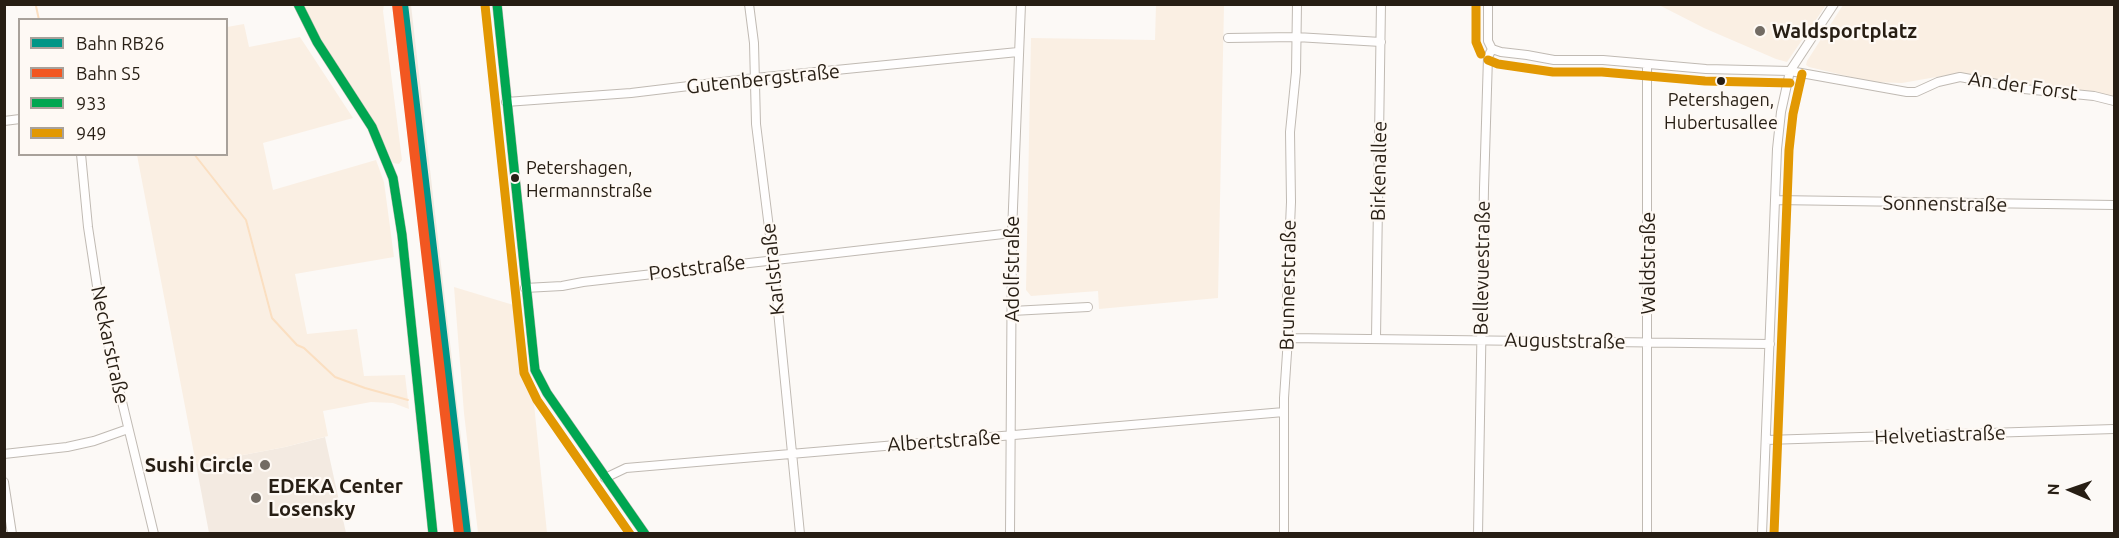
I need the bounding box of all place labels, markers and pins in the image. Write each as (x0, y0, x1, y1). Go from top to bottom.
place label: Waldsportplatz (1772, 19, 1917, 43)
marker: Waldsportplatz (1753, 24, 1767, 38)
marker: Petershagen, Hubertusallee (1715, 75, 1727, 87)
place label: Petershagen, Hubertusallee (1664, 89, 1778, 132)
place label: Petershagen, Hermannstraße (526, 157, 652, 200)
marker: Petershagen, Hermannstraße (509, 172, 521, 184)
place label: Sushi Circle (145, 453, 253, 477)
marker: Sushi Circle (258, 458, 272, 472)
place label: EDEKA Center Losensky (268, 474, 403, 521)
marker: EDEKA Center Losensky (249, 491, 263, 505)

